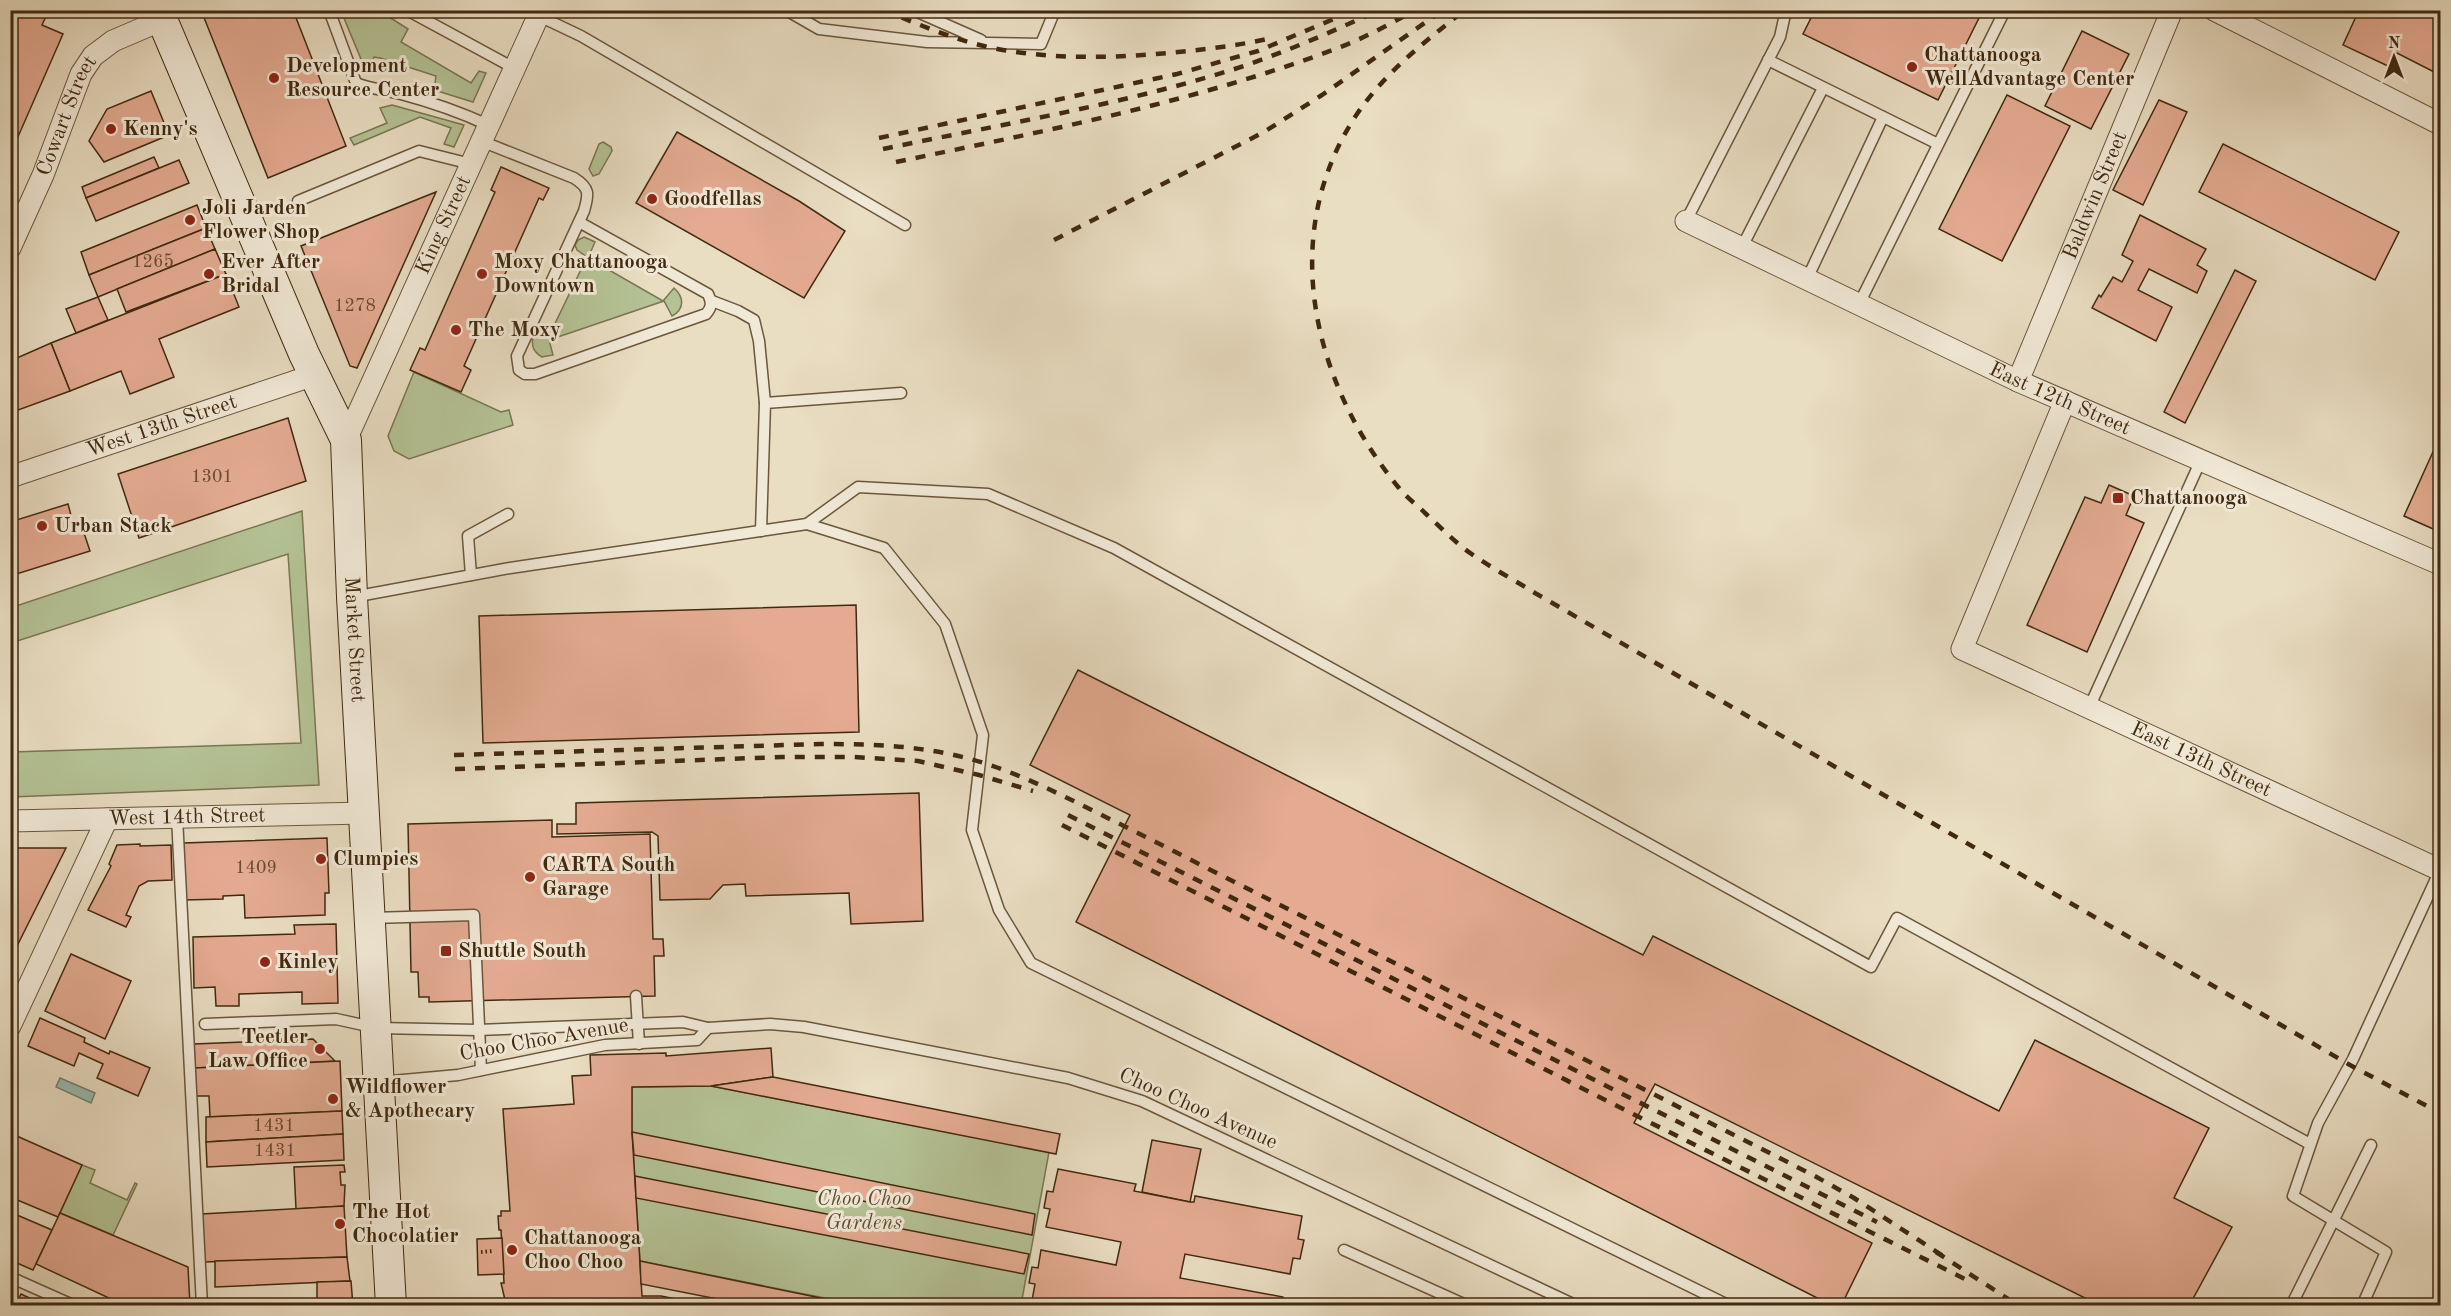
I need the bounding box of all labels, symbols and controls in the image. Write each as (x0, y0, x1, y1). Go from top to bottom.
north arrow (2364, 27, 2424, 87)
text: N (2388, 36, 2401, 52)
place label: Chattanooga WellAdvantage Center (1924, 45, 2134, 90)
street label: Cowart Street (33, 52, 101, 179)
place label: Development Resource Center (286, 56, 439, 101)
marker: Chattanooga WellAdvantage Center (1905, 60, 1919, 74)
marker: Development Resource Center (267, 71, 281, 85)
place label: Kenny's (123, 119, 198, 140)
marker: Kenny's (104, 122, 118, 136)
street label: Baldwin Street (2059, 128, 2131, 262)
street label: King Street (412, 173, 475, 278)
place label: Goodfellas (664, 189, 761, 210)
marker: Goodfellas (645, 192, 659, 206)
place label: Joli Jarden Flower Shop (202, 198, 320, 243)
marker: Joli Jarden Flower Shop (183, 213, 197, 227)
place label: Ever After Bridal (221, 252, 320, 297)
place label: Moxy Chattanooga Downtown (494, 252, 668, 297)
house number: 1265 (132, 253, 174, 271)
marker: Ever After Bridal (202, 267, 216, 281)
marker: Moxy Chattanooga Downtown (475, 267, 489, 281)
house number: 1278 (334, 297, 376, 315)
place label: The Moxy (468, 320, 561, 341)
marker: The Moxy (449, 323, 463, 337)
street label: East 12th Street (1986, 358, 2134, 439)
street label: West 13th Street (84, 391, 240, 461)
house number: 1301 (191, 468, 233, 486)
place label: Chattanooga (2130, 488, 2248, 509)
marker: Chattanooga (2111, 491, 2125, 505)
place label: Urban Stack (54, 516, 172, 537)
marker: Urban Stack (35, 519, 49, 533)
street label: Market Street (341, 576, 368, 703)
street label: East 13th Street (2128, 718, 2275, 801)
street label: West 14th Street (108, 805, 266, 829)
place label: Clumpies (333, 849, 418, 870)
marker: Clumpies (314, 852, 328, 866)
place label: CARTA South Garage (542, 855, 676, 900)
house number: 1409 (235, 859, 277, 877)
marker: CARTA South Garage (523, 870, 537, 884)
place label: Shuttle South (458, 941, 587, 962)
marker: Shuttle South (439, 944, 453, 958)
place label: Kinley (277, 952, 338, 973)
marker: Kinley (258, 955, 272, 969)
street label: Choo Choo Avenue (458, 1015, 630, 1065)
place label: Teetler Law Office (208, 1027, 308, 1072)
marker: Teetler Law Office (313, 1042, 327, 1056)
street label: Choo Choo Avenue (1116, 1065, 1280, 1153)
place label: Wildflower & Apothecary (345, 1077, 475, 1122)
marker: Wildflower & Apothecary (326, 1092, 340, 1106)
house number: 1431 (253, 1117, 295, 1135)
house number: 1431 (254, 1142, 296, 1160)
park label: Choo Choo Gardens (817, 1189, 911, 1234)
place label: The Hot Chocolatier (352, 1202, 459, 1247)
marker: The Hot Chocolatier (333, 1217, 347, 1231)
place label: Chattanooga Choo Choo (524, 1228, 642, 1273)
marker: Chattanooga Choo Choo (505, 1243, 519, 1257)

